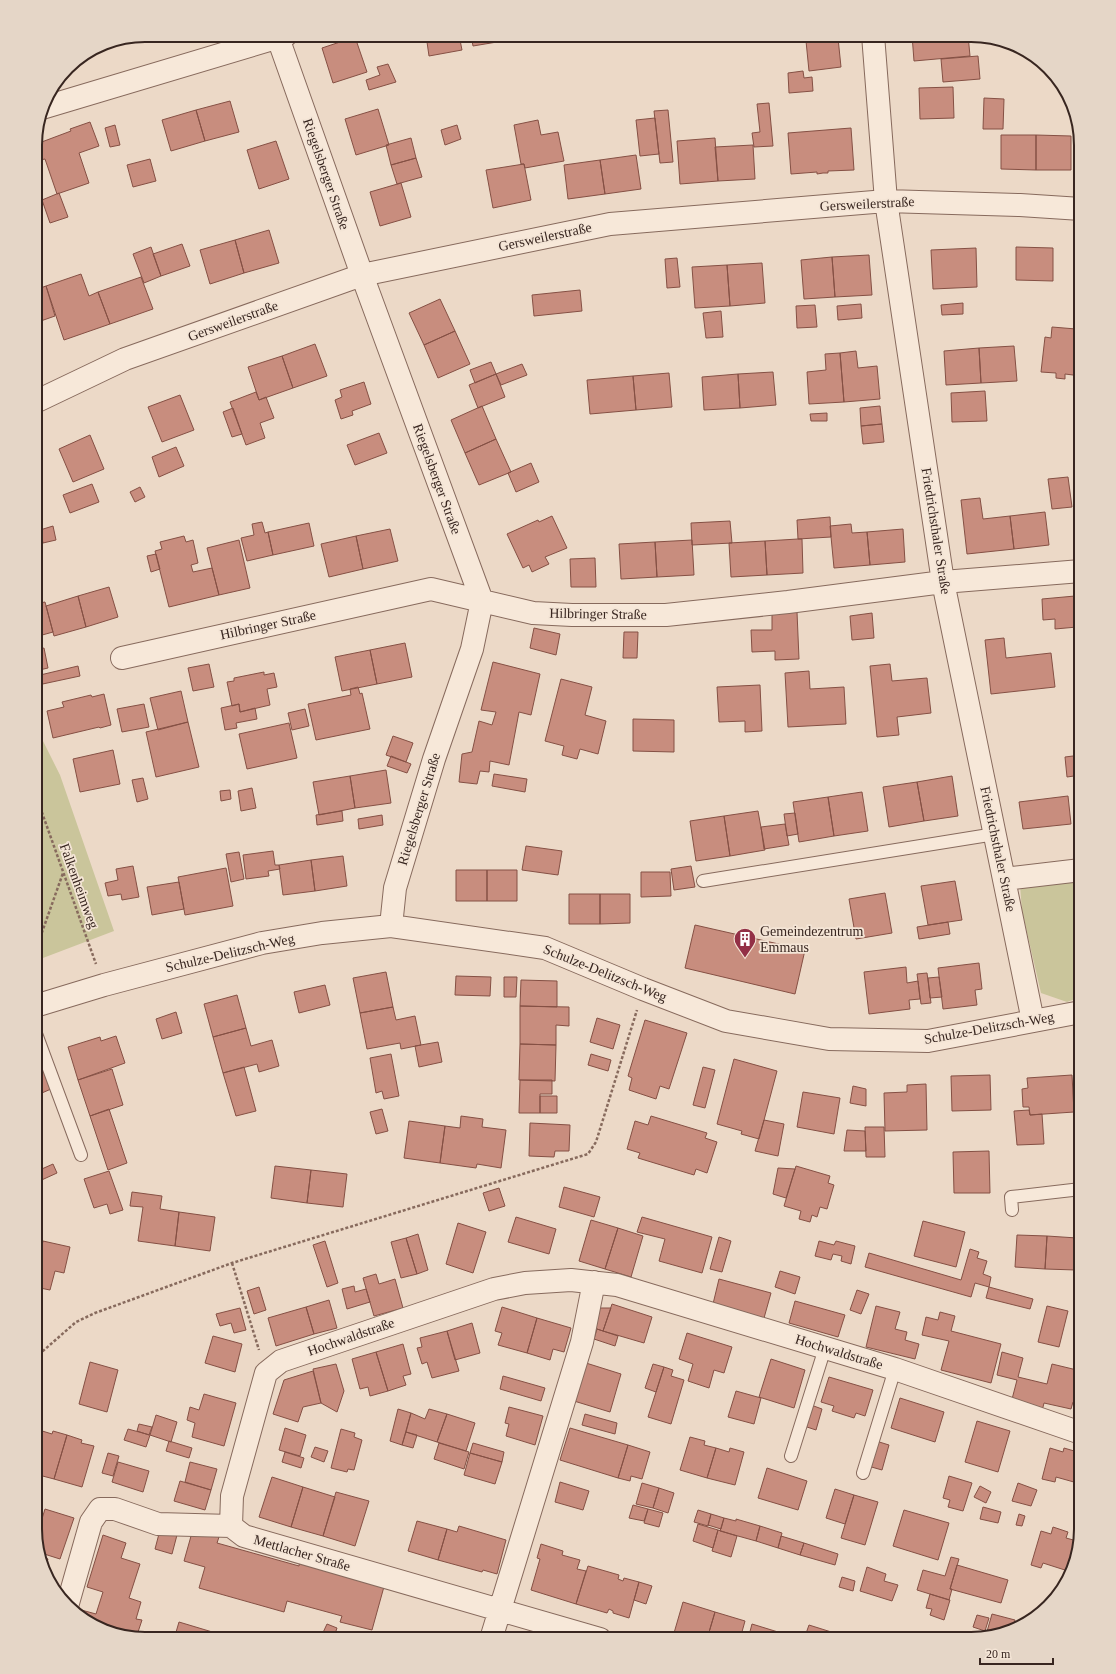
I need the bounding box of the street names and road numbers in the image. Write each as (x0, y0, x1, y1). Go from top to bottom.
street label: Riegelsberger Straße (300, 116, 352, 232)
street label: Gersweilerstraße (819, 194, 915, 214)
street label: Gersweilerstraße (497, 220, 593, 254)
street label: Gersweilerstraße (186, 298, 280, 344)
street label: Riegelsberger Straße (410, 422, 464, 536)
street label: Friedrichsthaler Straße (919, 467, 953, 595)
street label: Hilbringer Straße (549, 606, 647, 622)
street label: Hilbringer Straße (219, 608, 317, 642)
street label: Riegelsberger Straße (395, 751, 443, 867)
street label: Friedrichsthaler Straße (977, 785, 1019, 913)
street label: Falkenheimweg (57, 841, 101, 931)
street label: Schulze-Delitzsch-Weg (164, 931, 296, 975)
street label: Schulze-Delitzsch-Weg (541, 941, 669, 1005)
street label: Schulze-Delitzsch-Weg (923, 1009, 1055, 1047)
street label: Hochwaldstraße (306, 1315, 396, 1359)
street label: Hochwaldstraße (793, 1332, 885, 1372)
street label: Mettlacher Straße (252, 1532, 352, 1574)

